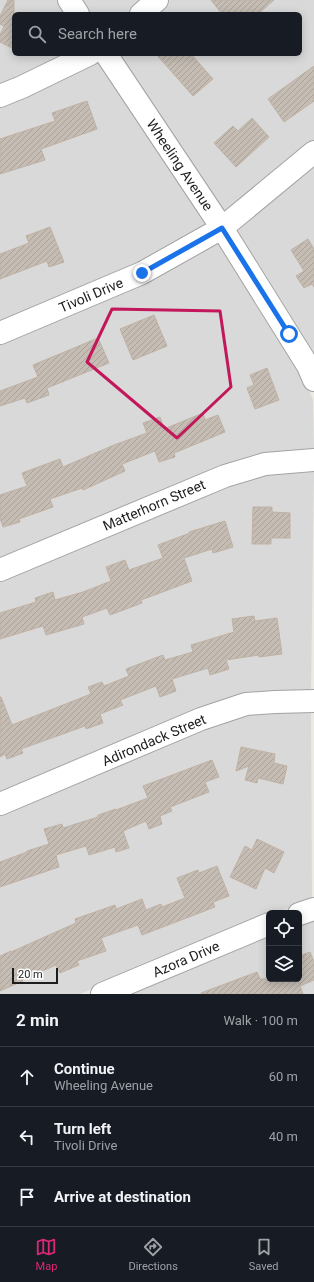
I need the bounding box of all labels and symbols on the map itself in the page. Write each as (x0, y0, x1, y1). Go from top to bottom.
street label: Wheeling Avenue (144, 116, 216, 214)
route end (133, 264, 151, 282)
street label: Tivoli Drive (57, 274, 125, 316)
route start (280, 325, 298, 343)
street label: Matterhorn Street (100, 476, 208, 534)
street label: Adirondack Street (100, 711, 209, 769)
street label: Azora Drive (150, 938, 222, 980)
scale bar (12, 966, 58, 985)

